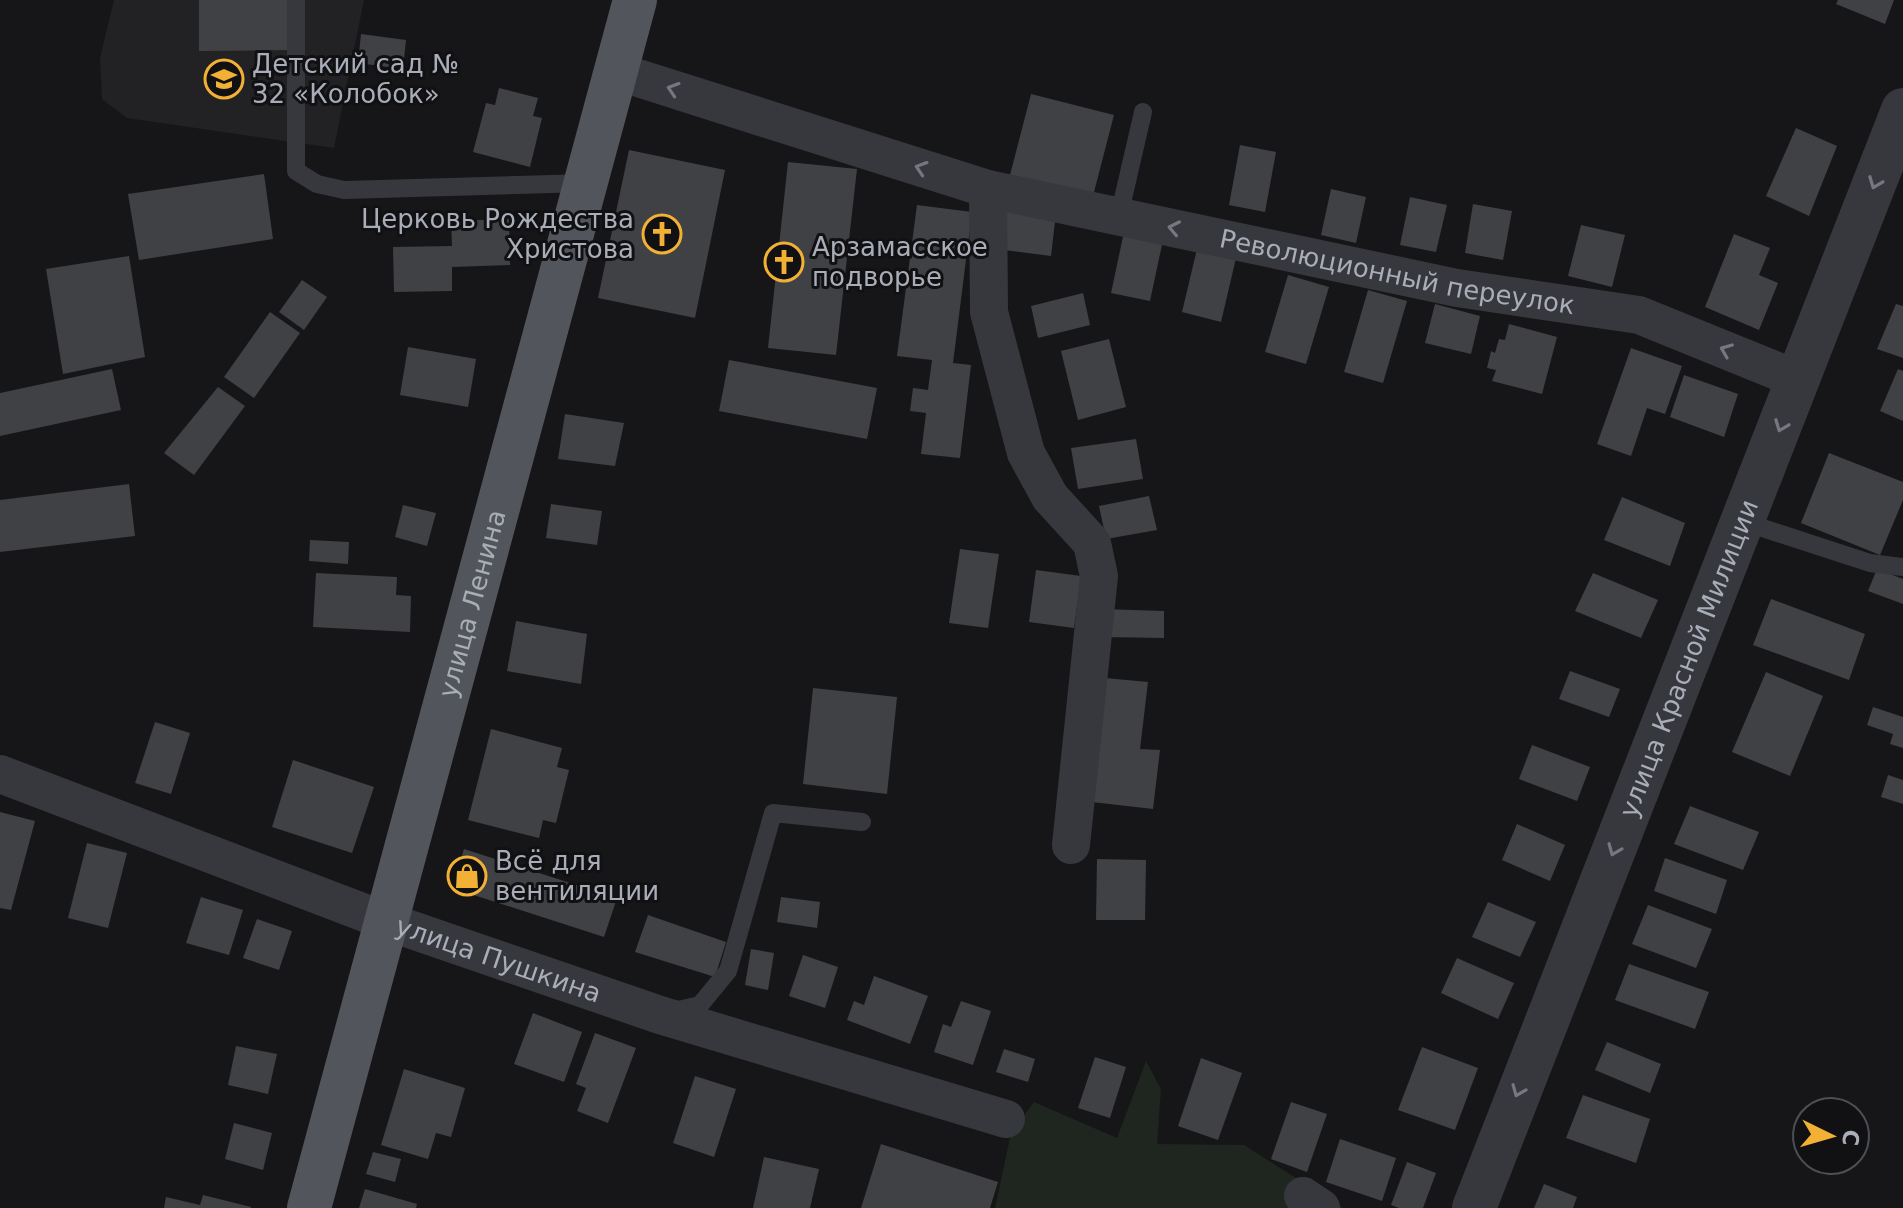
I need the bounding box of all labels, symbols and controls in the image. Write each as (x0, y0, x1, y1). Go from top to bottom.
place label: Детский сад № 32 «Колобок» (252, 49, 459, 109)
school or university icon: Детский сад № 32 «Колобок» (203, 58, 245, 100)
one-way arrow (667, 82, 680, 98)
one-way arrow (915, 161, 929, 177)
one-way arrow (1868, 175, 1885, 189)
place label: Церковь Рождества Христова (361, 204, 634, 264)
church icon: Церковь Рождества Христова (641, 213, 683, 255)
one-way arrow (1167, 220, 1181, 237)
street label: Революционный переулок (1217, 223, 1577, 320)
place label: Арзамасское подворье (812, 232, 988, 292)
church icon: Арзамасское подворье (763, 241, 805, 283)
one-way arrow (1720, 344, 1734, 360)
one-way arrow (1774, 418, 1791, 432)
street label: улица Красной Милиции (1613, 495, 1764, 822)
street label: улица Ленина (432, 506, 512, 701)
one-way arrow (1607, 842, 1623, 856)
place label: Всё для вентиляции (495, 846, 659, 906)
shop icon: Всё для вентиляции (446, 855, 488, 897)
street label: улица Пушкина (392, 911, 605, 1009)
one-way arrow (1511, 1083, 1528, 1097)
north arrow (1791, 1096, 1871, 1176)
text: С (1837, 1129, 1864, 1147)

